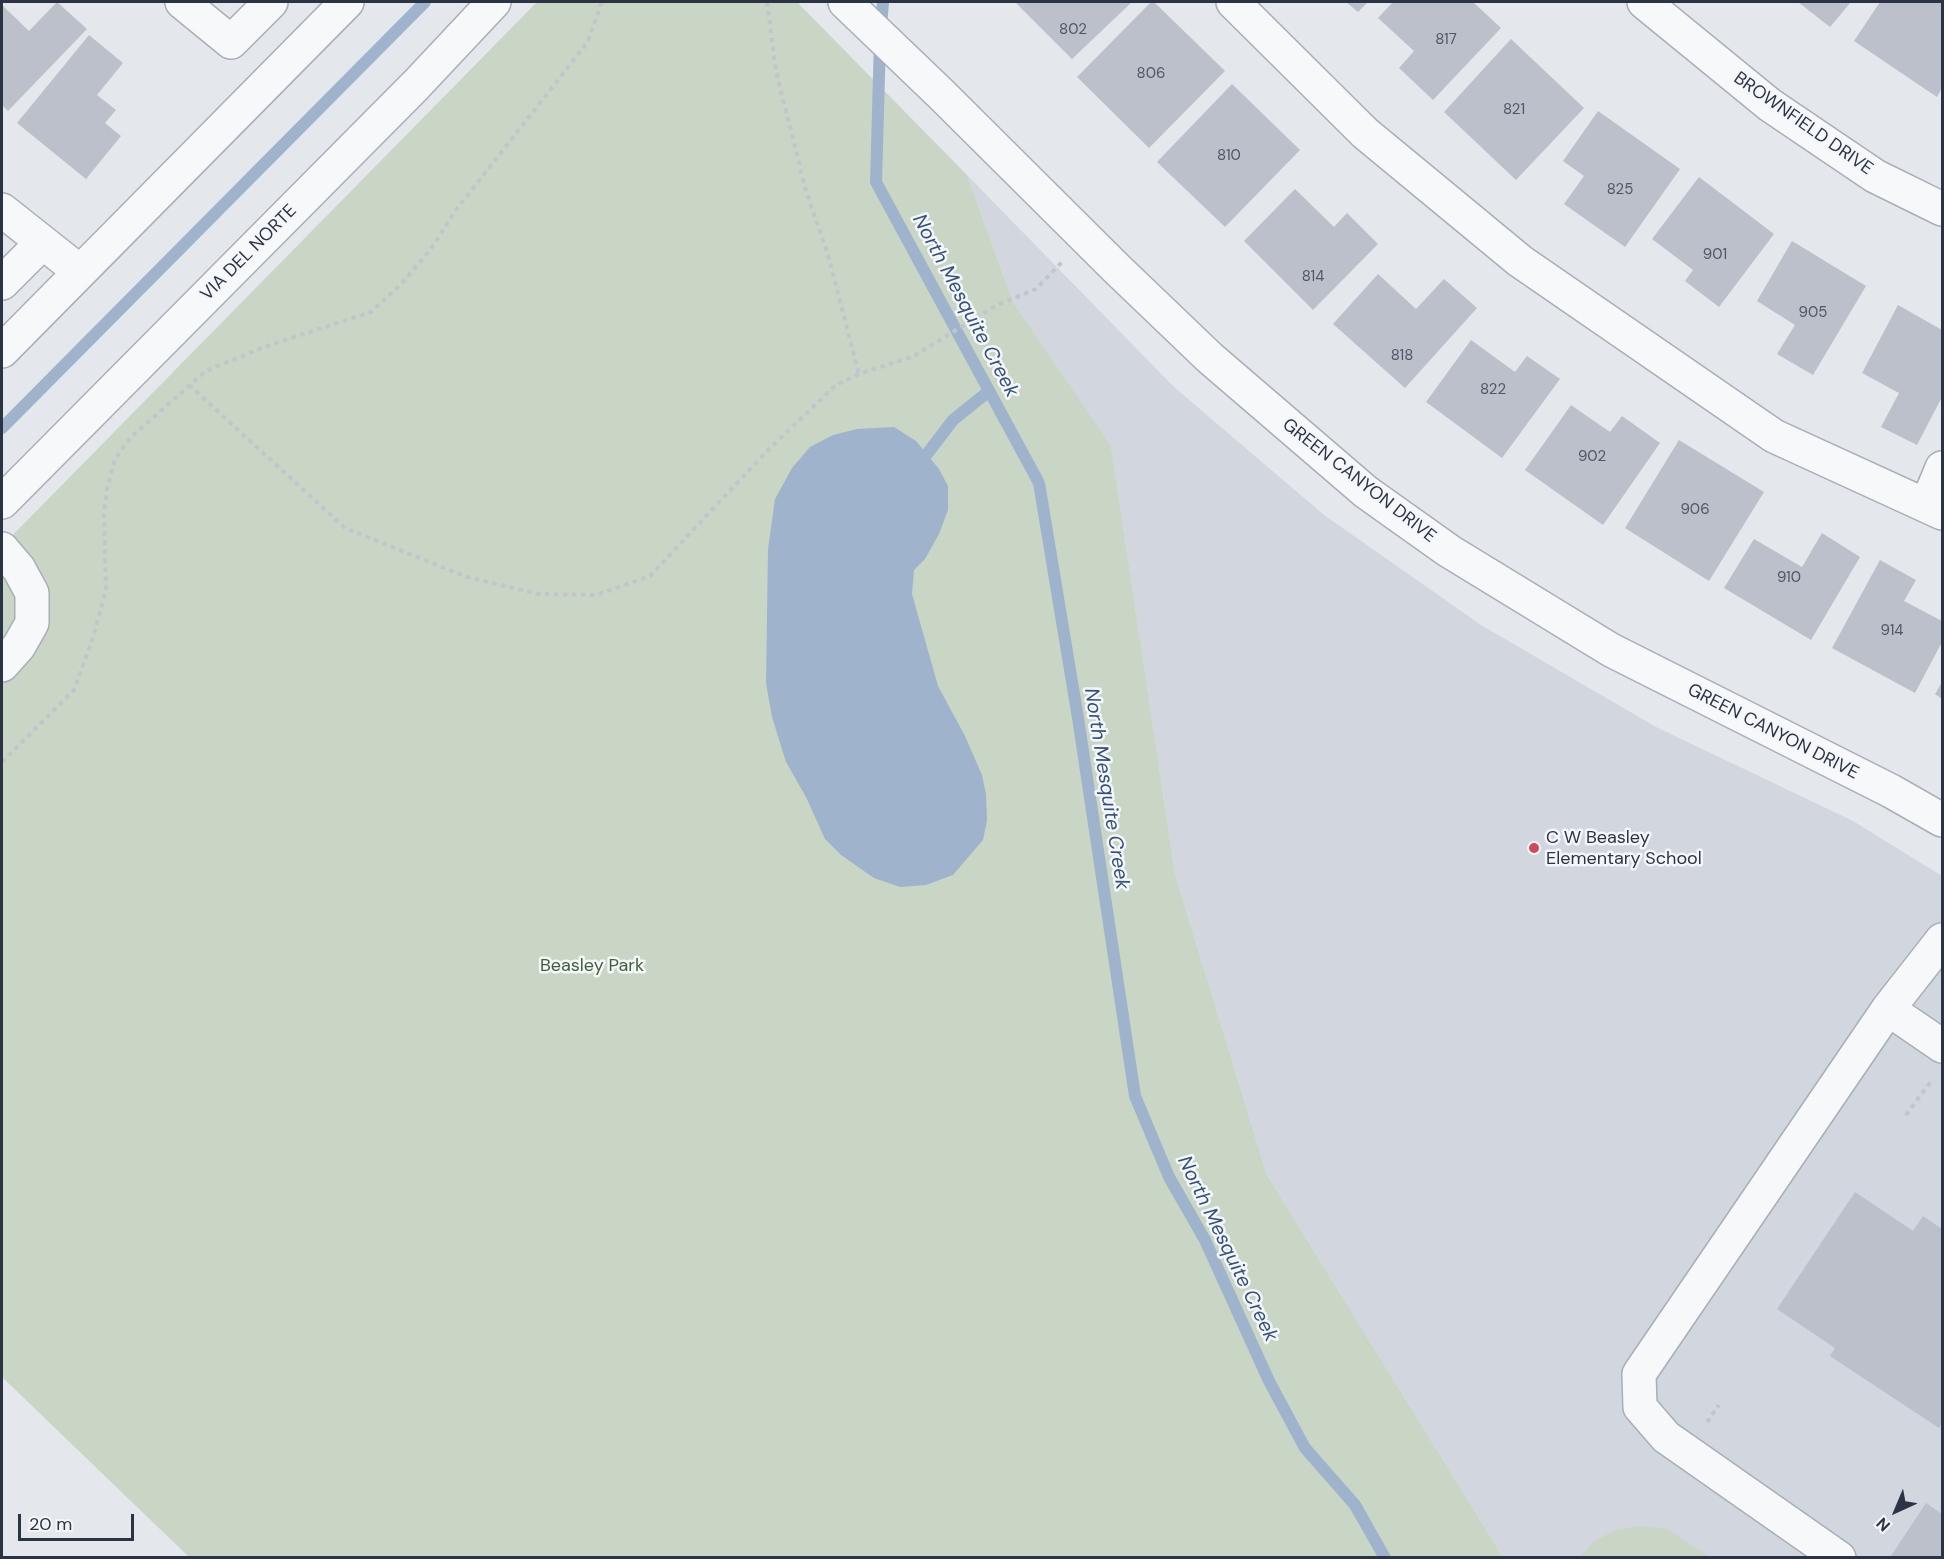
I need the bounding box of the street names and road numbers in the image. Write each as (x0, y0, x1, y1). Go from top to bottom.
street label: BROWNFIELD DRIVE (1729, 68, 1877, 180)
street label: VIA DEL NORTE (196, 200, 302, 306)
street label: GREEN CANYON DRIVE (1278, 414, 1440, 548)
street label: GREEN CANYON DRIVE (1684, 679, 1862, 785)

